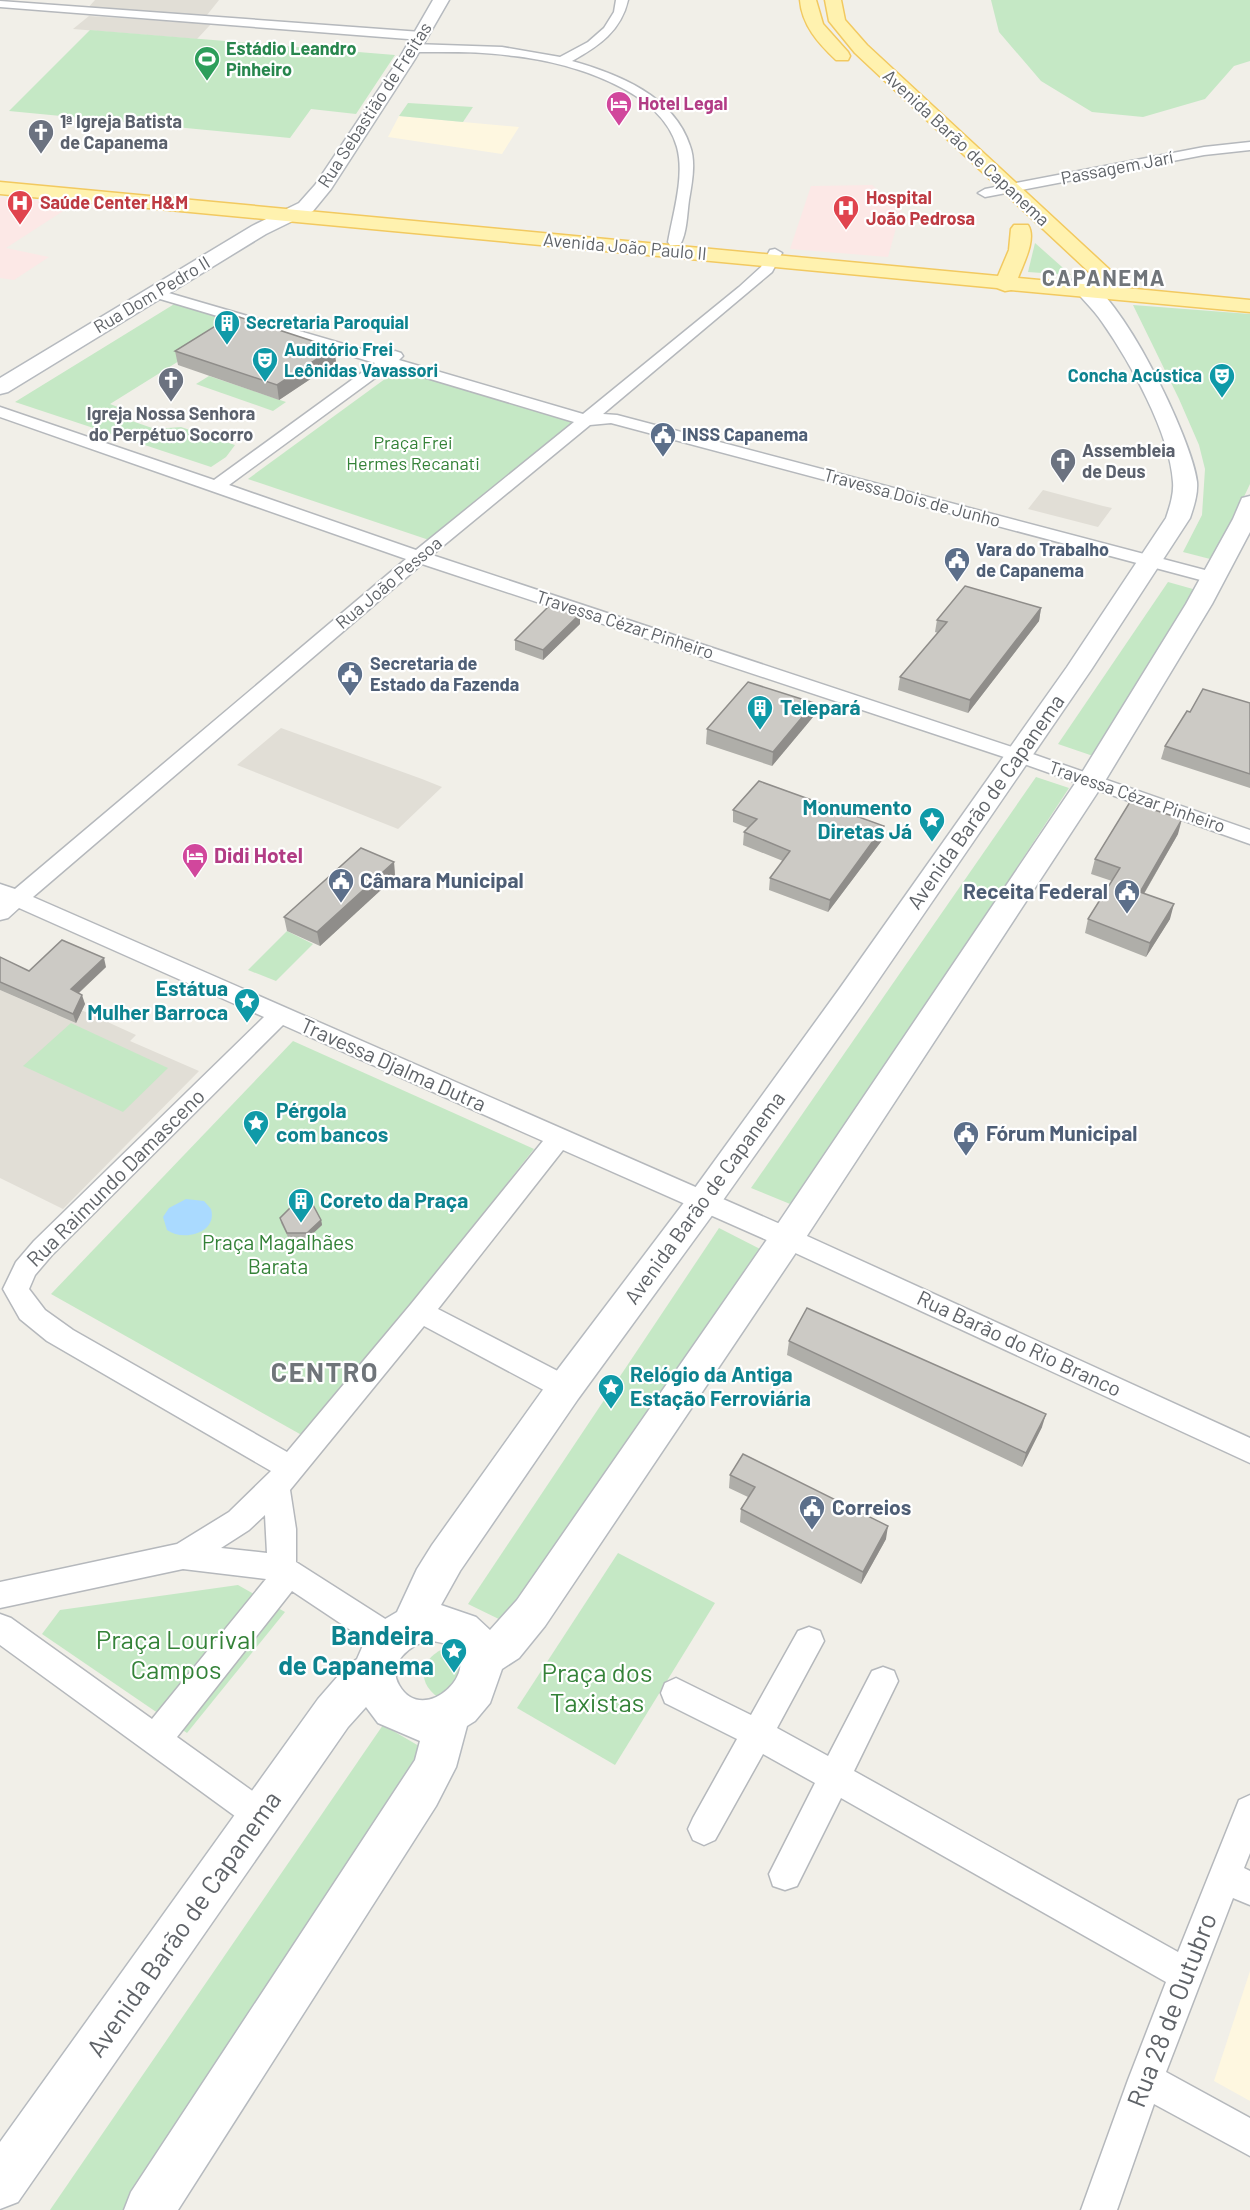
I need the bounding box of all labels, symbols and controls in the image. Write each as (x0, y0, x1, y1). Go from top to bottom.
street label: Rua Sebastião de Freitas (312, 18, 436, 191)
place label: Estádio Leandro Pinheiro (226, 37, 356, 80)
sports icon: Estádio Leandro Pinheiro (192, 44, 222, 82)
street label: Avenida Barão de Capanema (879, 64, 1055, 230)
hotel icon: Hotel Legal (604, 89, 634, 127)
place label: Hotel Legal (638, 92, 728, 114)
place label: 1ª Igreja Batista de Capanema (60, 110, 182, 153)
church icon: 1ª Igreja Batista de Capanema (26, 117, 56, 155)
street label: Passagem Jarí (1059, 145, 1175, 189)
place label: Hospital João Pedrosa (866, 186, 975, 229)
hospital icon: Saúde Center H&M (5, 188, 35, 226)
place label: Saúde Center H&M (40, 191, 188, 213)
hospital icon: Hospital João Pedrosa (831, 193, 861, 231)
street label: Avenida João Paulo II (542, 228, 708, 264)
street label: Rua Dom Pedro II (89, 251, 214, 338)
district label: CAPANEMA (1042, 264, 1166, 290)
building icon: Secretaria Paroquial (212, 308, 242, 346)
place label: Secretaria Paroquial (246, 311, 409, 333)
place label: Auditório Frei Leônidas Vavassori (284, 338, 438, 381)
theatre icon: Auditório Frei Leônidas Vavassori (250, 345, 280, 383)
theatre icon: Concha Acústica (1207, 361, 1237, 399)
place label: Concha Acústica (1068, 364, 1202, 386)
church icon: Igreja Nossa Senhora do Perpétuo Socorro (156, 365, 186, 403)
place label: Igreja Nossa Senhora do Perpétuo Socorro (87, 402, 255, 445)
public building icon: INSS Capanema (648, 420, 678, 458)
place label: INSS Capanema (682, 423, 808, 445)
park label: Praça Frei Hermes Recanati (346, 431, 480, 474)
place label: Assembleia de Deus (1082, 439, 1175, 482)
church icon: Assembleia de Deus (1048, 446, 1078, 484)
street label: Travessa Dois de Junho (821, 463, 1003, 531)
street label: Rua João Pessoa (331, 531, 446, 633)
place label: Vara do Trabalho de Capanema (976, 538, 1109, 581)
public building icon: Vara do Trabalho de Capanema (942, 545, 972, 583)
street label: Travessa Cézar Pinheiro (534, 585, 717, 663)
place label: Secretaria de Estado da Fazenda (370, 652, 519, 695)
public building icon: Secretaria de Estado da Fazenda (335, 659, 365, 697)
street label: Avenida Barão de Capanema (901, 689, 1069, 913)
building icon: Telepará (745, 693, 775, 731)
place label: Telepará (780, 694, 861, 719)
street label: Travessa Cézar Pinheiro (1046, 755, 1228, 837)
place label: Monumento Diretas Já (802, 794, 912, 843)
place icon: Monumento Diretas Já (917, 805, 947, 843)
hotel icon: Didi Hotel (180, 841, 210, 879)
place label: Didi Hotel (214, 842, 303, 867)
public building icon: Câmara Municipal (326, 866, 356, 904)
place label: Câmara Municipal (360, 867, 524, 892)
public building icon: Receita Federal (1112, 877, 1142, 915)
place label: Receita Federal (963, 878, 1108, 903)
place label: Estátua Mulher Barroca (87, 975, 228, 1024)
place icon: Estátua Mulher Barroca (232, 986, 262, 1024)
street label: Travessa Djalma Dutra (297, 1011, 490, 1116)
street label: Rua Raimundo Damasceno (21, 1083, 209, 1271)
street label: Avenida Barão de Capanema (618, 1086, 789, 1308)
place label: Pérgola com bancos (276, 1097, 388, 1146)
place icon: Pérgola com bancos (241, 1108, 271, 1146)
public building icon: Fórum Municipal (951, 1119, 981, 1157)
place label: Fórum Municipal (986, 1120, 1137, 1145)
building icon: Coreto da Praça (286, 1186, 316, 1224)
place label: Coreto da Praça (320, 1187, 468, 1212)
park label: Praça Magalhães Barata (202, 1229, 354, 1278)
street label: Rua Barão do Rio Branco (913, 1284, 1126, 1401)
district label: CENTRO (271, 1355, 379, 1387)
place label: Relógio da Antiga Estação Ferroviária (630, 1361, 811, 1410)
place icon: Relógio da Antiga Estação Ferroviária (596, 1372, 626, 1410)
public building icon: Correios (797, 1493, 827, 1531)
place label: Correios (832, 1494, 911, 1519)
place label: Bandeira de Capanema (278, 1619, 434, 1680)
park label: Praça Lourival Campos (96, 1623, 256, 1684)
place icon: Bandeira de Capanema (439, 1636, 469, 1674)
park label: Praça dos Taxistas (542, 1656, 652, 1717)
street label: Avenida Barão de Capanema (79, 1784, 287, 2062)
street label: Rua 28 de Outubro (1119, 1908, 1222, 2111)

